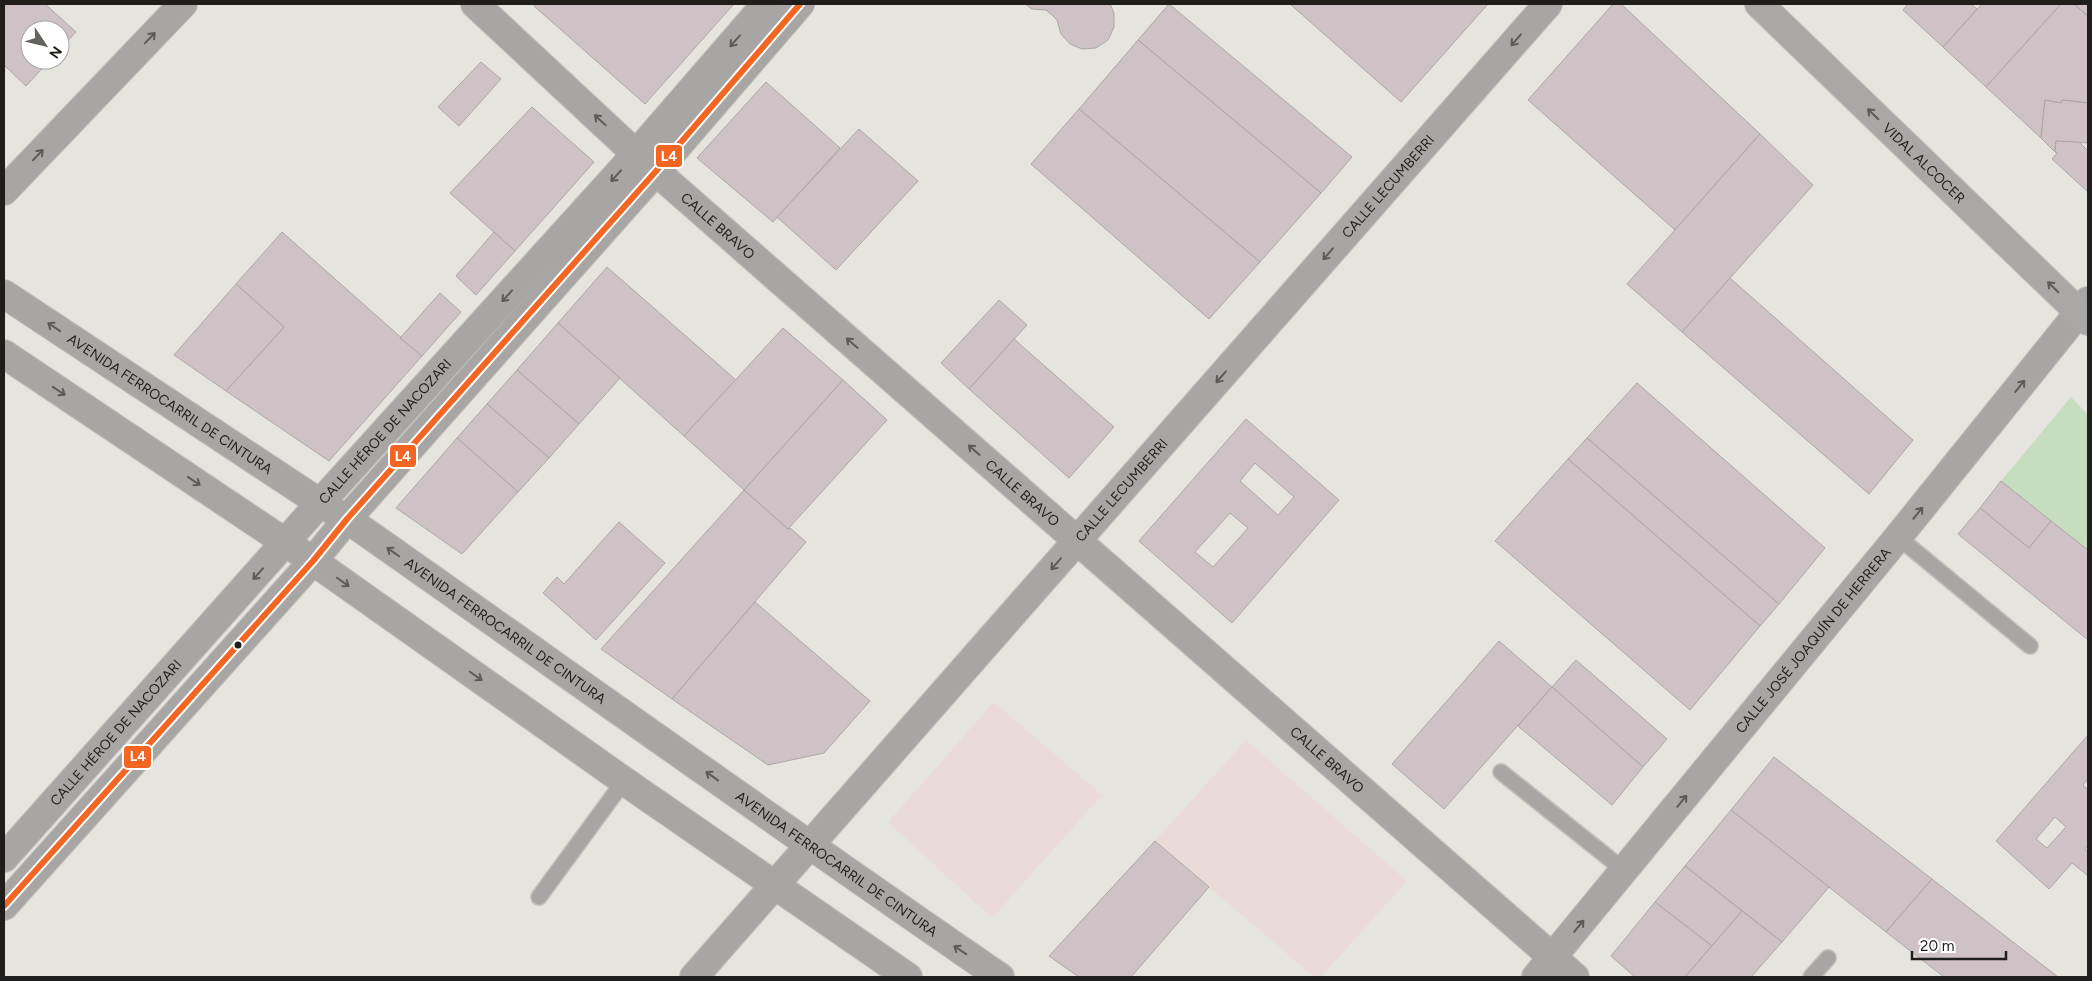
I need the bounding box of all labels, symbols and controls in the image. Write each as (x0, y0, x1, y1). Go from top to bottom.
north arrow (20, 20, 70, 70)
one-way arrow (144, 32, 156, 45)
one-way arrow (729, 34, 740, 47)
one-way arrow (1510, 34, 1522, 47)
text: N (45, 43, 65, 61)
one-way arrow (1867, 108, 1879, 120)
one-way arrow (593, 114, 606, 125)
street label: VIDAL ALCOCER (1879, 119, 1969, 207)
street label: CALLE LECUMBERRI (1338, 131, 1438, 241)
line badge: L4 (655, 144, 683, 168)
text: L4 (661, 148, 677, 165)
one-way arrow (31, 150, 43, 162)
one-way arrow (610, 170, 622, 183)
street label: CALLE BRAVO (677, 189, 758, 263)
one-way arrow (1322, 248, 1334, 261)
one-way arrow (2047, 281, 2059, 293)
one-way arrow (501, 290, 513, 303)
one-way arrow (47, 322, 61, 332)
street label: AVENIDA FERROCARRIL DE CINTURA (64, 330, 276, 478)
one-way arrow (846, 337, 859, 349)
street label: CALLE HÉROE DE NACOZARI (315, 355, 455, 507)
one-way arrow (1215, 370, 1226, 383)
one-way arrow (2014, 380, 2025, 393)
one-way arrow (52, 386, 66, 396)
street label: CALLE LECUMBERRI (1072, 435, 1171, 545)
line badge: L4 (389, 444, 417, 468)
one-way arrow (968, 445, 981, 456)
text: L4 (395, 448, 411, 465)
street label: CALLE BRAVO (982, 456, 1063, 530)
one-way arrow (187, 476, 201, 486)
one-way arrow (1912, 506, 1923, 519)
street label: CALLE JOSÉ JOAQUÍN DE HERRERA (1732, 544, 1895, 737)
one-way arrow (387, 547, 401, 557)
street label: AVENIDA FERROCARRIL DE CINTURA (402, 554, 610, 708)
one-way arrow (1050, 558, 1061, 571)
one-way arrow (252, 567, 264, 580)
one-way arrow (336, 577, 350, 587)
unlabelled marker (233, 640, 243, 650)
street label: CALLE HÉROE DE NACOZARI (46, 656, 185, 809)
one-way arrow (468, 671, 482, 681)
street label: CALLE BRAVO (1287, 723, 1368, 797)
line badge: L4 (123, 745, 152, 769)
text: L4 (130, 748, 146, 765)
one-way arrow (706, 771, 719, 782)
street label: AVENIDA FERROCARRIL DE CINTURA (732, 787, 941, 940)
one-way arrow (1676, 795, 1687, 808)
one-way arrow (1573, 920, 1584, 933)
scale bar (1912, 928, 2006, 960)
text: 20 m (1920, 937, 1954, 955)
one-way arrow (953, 945, 967, 955)

